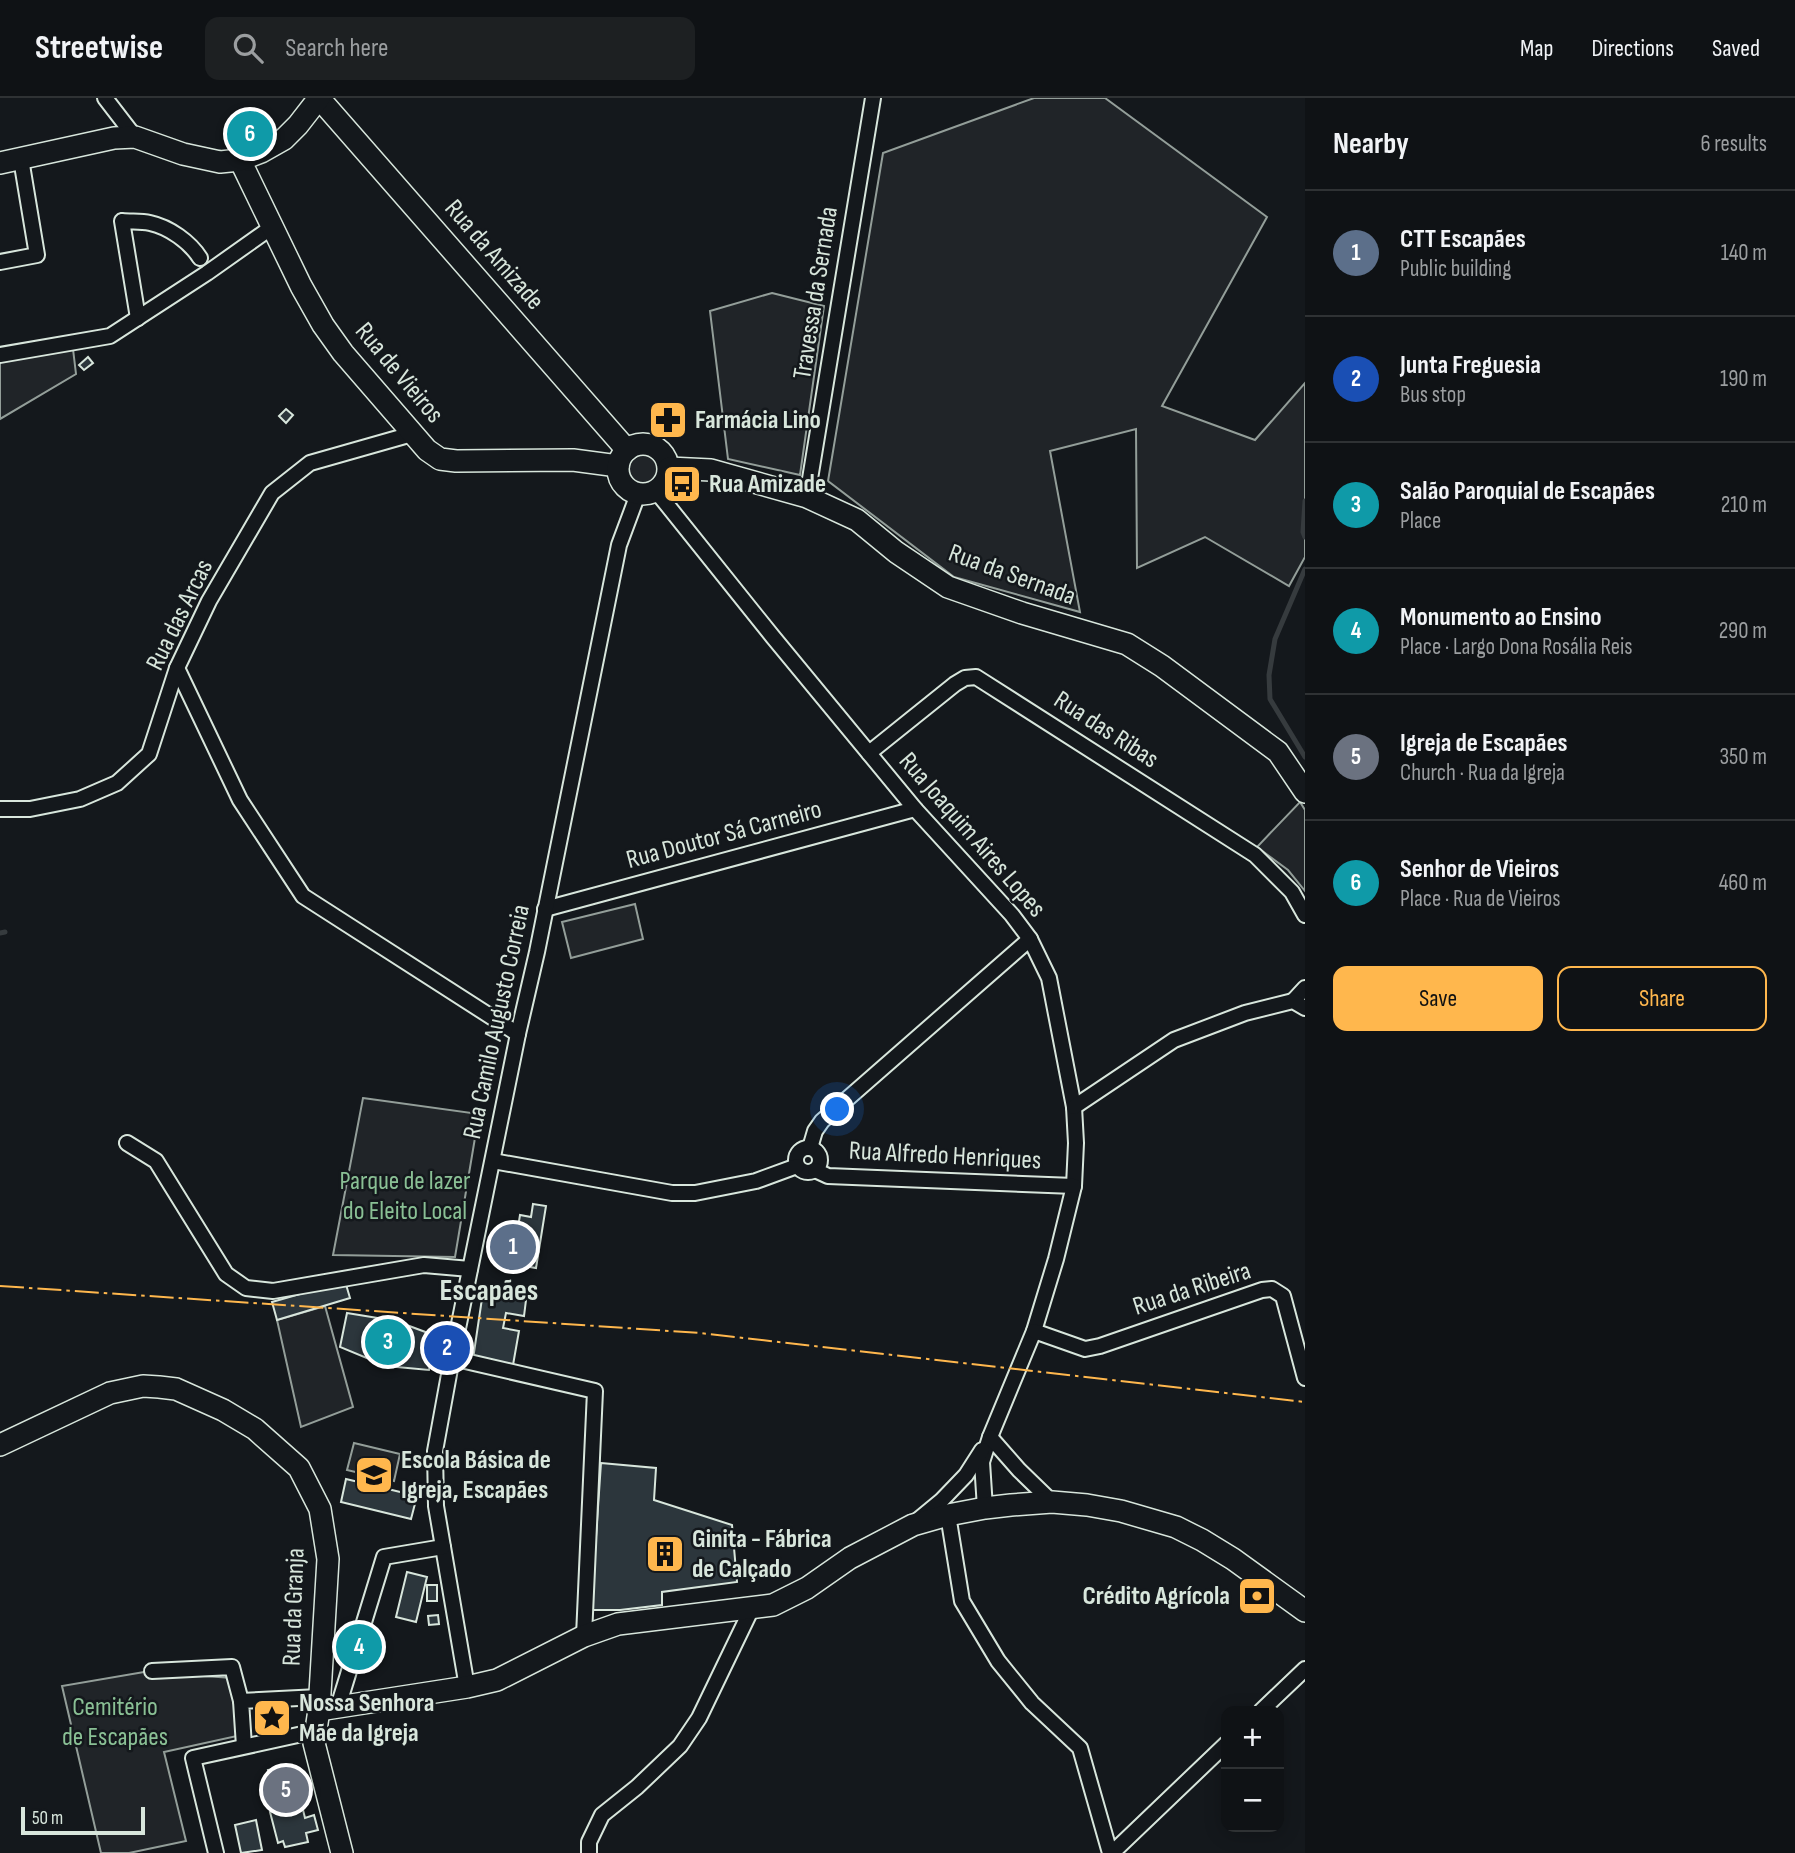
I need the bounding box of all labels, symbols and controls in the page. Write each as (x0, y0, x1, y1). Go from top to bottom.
search box (205, 17, 695, 80)
text: Streetwise (35, 28, 163, 68)
icon: search (229, 29, 267, 67)
text: Search here (285, 33, 389, 64)
text: Map (1520, 34, 1553, 63)
text: Directions (1591, 34, 1674, 63)
text: Saved (1712, 34, 1760, 63)
pin: 6 (227, 108, 273, 160)
text: Nearby (1333, 126, 1409, 162)
text: 6 results (1701, 130, 1767, 158)
street label: Rua da Amizade (438, 194, 550, 316)
street label: Travessa da Sernada (787, 205, 845, 381)
text: CTT Escapães (1400, 224, 1526, 255)
text: 1 (1351, 239, 1361, 267)
text: 140 m (1721, 239, 1767, 267)
text: Public building (1400, 255, 1511, 283)
street label: Rua de Vieiros (348, 317, 450, 429)
text: Junta Freguesia (1400, 350, 1541, 381)
text: 2 (1351, 365, 1361, 393)
text: 190 m (1720, 365, 1767, 393)
text: Bus stop (1400, 381, 1466, 409)
pharmacy icon: Farmácia Lino (647, 399, 689, 441)
place label: Farmácia Lino (695, 405, 821, 436)
bus stop icon: Rua Amizade (661, 463, 703, 505)
place label: Rua Amizade (709, 469, 826, 500)
text: Salão Paroquial de Escapães (1400, 476, 1655, 507)
text: 3 (1351, 491, 1361, 519)
text: 210 m (1721, 491, 1767, 519)
text: Place (1400, 507, 1441, 535)
street label: Rua da Sernada (944, 538, 1080, 612)
street label: Rua das Arcas (140, 555, 220, 675)
text: Monumento ao Ensino (1400, 602, 1602, 633)
text: 4 (1351, 617, 1361, 645)
text: 290 m (1719, 617, 1767, 645)
text: Place · Largo Dona Rosália Reis (1400, 633, 1633, 661)
street label: Rua das Ribas (1048, 685, 1164, 775)
text: Igreja de Escapães (1400, 728, 1568, 759)
text: 5 (1351, 743, 1361, 771)
text: 350 m (1719, 743, 1767, 771)
street label: Rua Joaquim Aires Lopes (892, 746, 1052, 924)
text: Church · Rua da Igreja (1400, 759, 1565, 787)
street label: Rua Doutor Sá Carneiro (623, 794, 825, 876)
text: Senhor de Vieiros (1400, 854, 1559, 885)
text: 6 (1351, 869, 1361, 897)
text: 460 m (1719, 869, 1767, 897)
text: Place · Rua de Vieiros (1400, 885, 1561, 913)
street label: Rua Camilo Augusto Correia (457, 902, 537, 1142)
button: Save (1333, 966, 1543, 1031)
button: Share (1557, 966, 1767, 1031)
your location (820, 1092, 854, 1126)
street label: Rua Alfredo Henriques (848, 1135, 1042, 1177)
park label: Parque de lazer do Eleito Local (339, 1166, 471, 1227)
pin: 1 (490, 1221, 536, 1273)
street label: Rua da Ribeira (1129, 1255, 1255, 1323)
district label: Escapães (440, 1273, 538, 1309)
pin: 3 (365, 1316, 411, 1368)
pin: 2 (424, 1322, 470, 1374)
place label: Escola Básica de Igreja, Escapães (401, 1445, 551, 1506)
school or university icon: Escola Básica de Igreja, Escapães (353, 1454, 395, 1496)
place label: Ginita - Fábrica de Calçado (692, 1524, 832, 1585)
building icon: Ginita - Fábrica de Calçado (644, 1533, 686, 1575)
street label: Rua da Granja (276, 1548, 312, 1666)
bank icon: Crédito Agrícola (1236, 1575, 1278, 1617)
place label: Crédito Agrícola (1082, 1581, 1230, 1612)
pin: 4 (336, 1621, 382, 1673)
place label: Nossa Senhora Mãe da Igreja (299, 1688, 434, 1749)
park label: Cemitério de Escapães (62, 1692, 168, 1753)
place icon: Nossa Senhora Mãe da Igreja (251, 1697, 293, 1739)
map controls (1221, 1706, 1284, 1832)
button: + (1221, 1706, 1284, 1769)
pin: 5 (263, 1764, 309, 1816)
button: − (1221, 1769, 1284, 1832)
scale bar (21, 1804, 145, 1836)
text: 50 m (32, 1807, 63, 1830)

